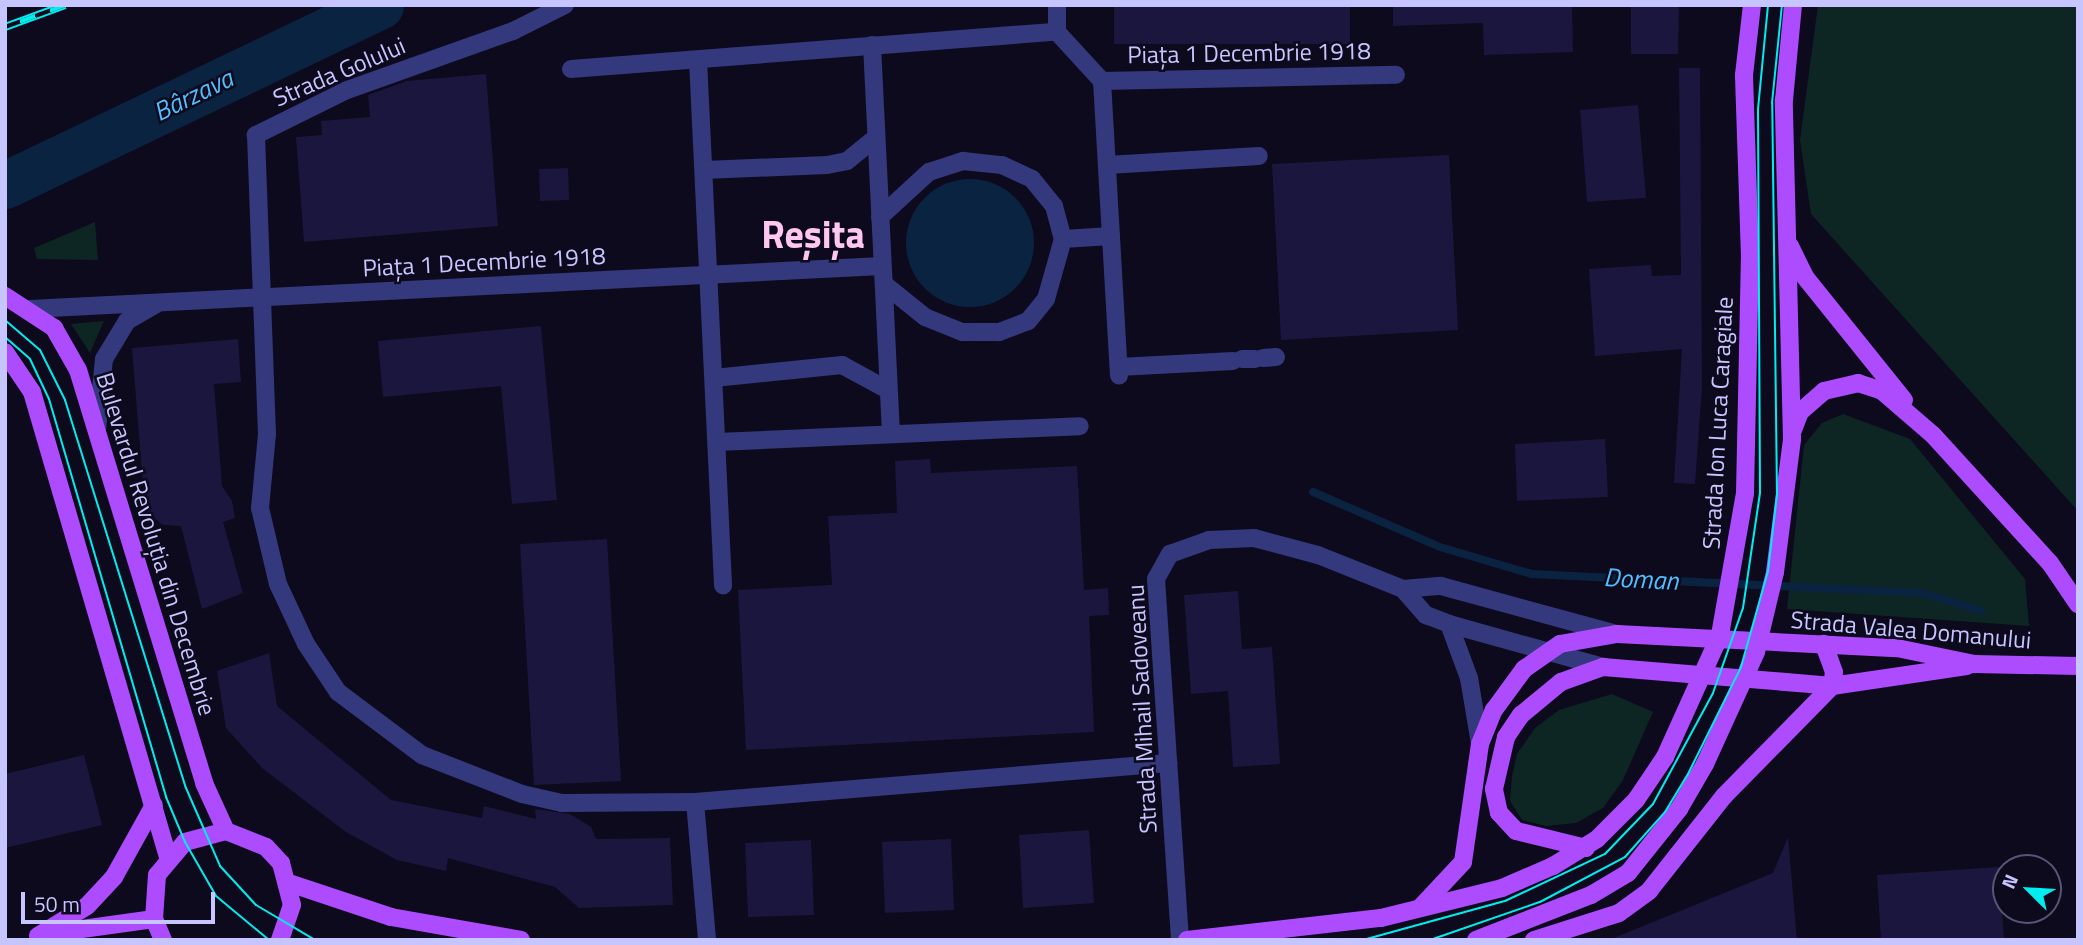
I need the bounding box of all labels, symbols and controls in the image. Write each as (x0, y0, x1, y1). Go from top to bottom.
street label: Strada Golului (269, 31, 409, 113)
street label: Piața 1 Decembrie 1918 (1127, 36, 1371, 70)
water label: Bârzava (148, 62, 238, 128)
district label: Reșița (761, 212, 865, 258)
street label: Piața 1 Decembrie 1918 (362, 241, 606, 283)
street label: Strada Ion Luca Caragiale (1697, 296, 1739, 550)
street label: Bulevardul Revoluția din Decembrie (90, 369, 222, 719)
water label: Doman (1603, 561, 1679, 597)
street label: Strada Mihail Sadoveanu (1121, 584, 1163, 834)
street label: Strada Valea Domanului (1790, 605, 2032, 655)
north arrow (1992, 854, 2062, 924)
text: N (1993, 869, 2025, 893)
scale bar (24, 878, 219, 922)
text: 50 m (34, 888, 80, 920)

